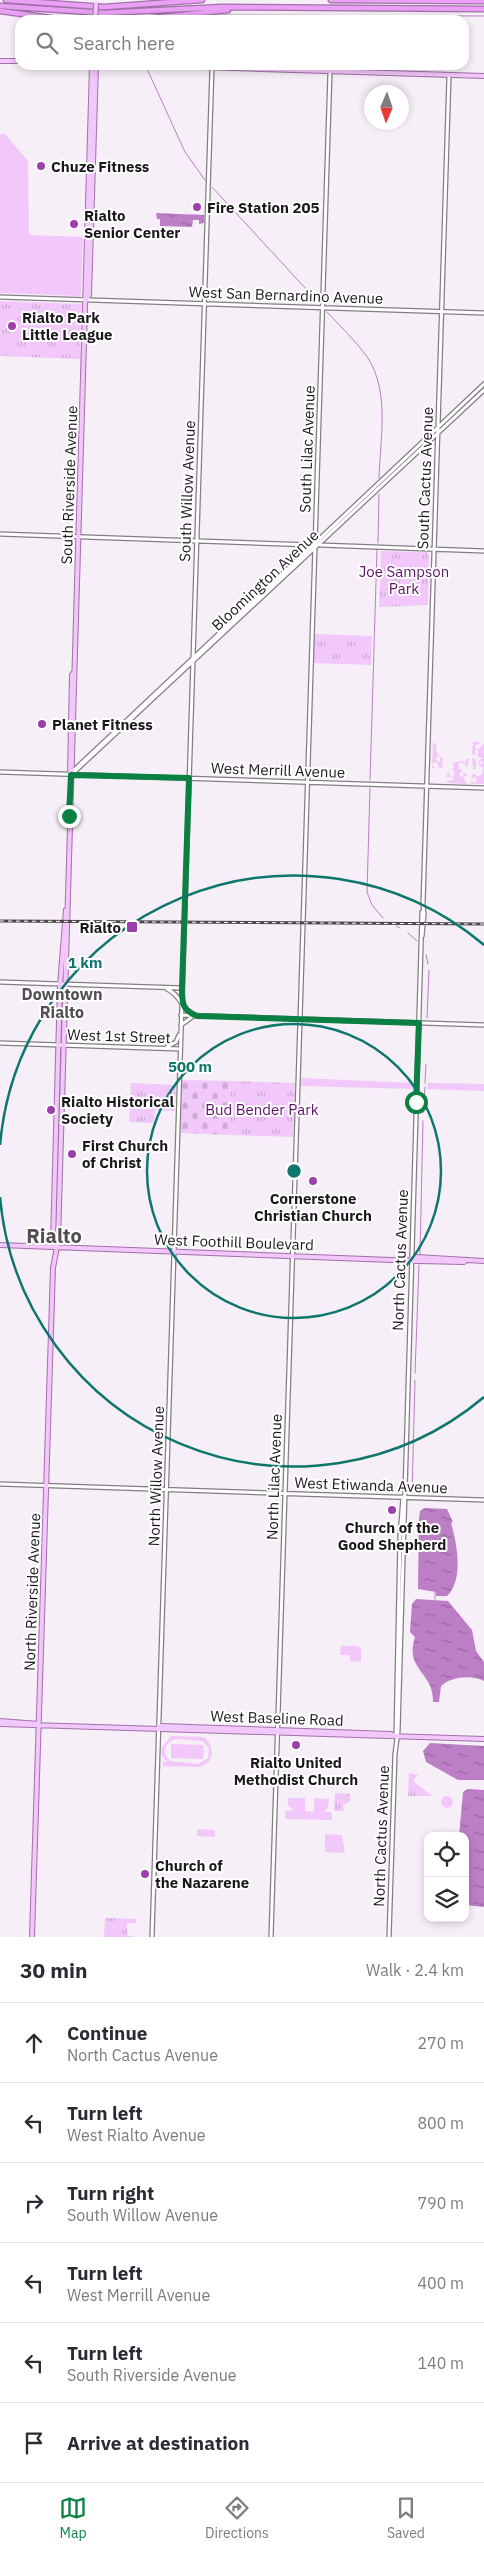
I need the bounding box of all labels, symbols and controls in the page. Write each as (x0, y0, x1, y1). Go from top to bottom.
search box (15, 15, 469, 70)
icon: search (33, 29, 61, 57)
text: Search here (73, 31, 175, 55)
north arrow (364, 85, 409, 130)
place label: Chuze Fitness (51, 157, 150, 176)
marker: Chuze Fitness (35, 160, 47, 172)
place label: Fire Station 205 (207, 198, 319, 217)
marker: Fire Station 205 (191, 201, 203, 213)
place label: Rialto Senior Center (84, 206, 180, 242)
marker: Rialto Senior Center (68, 218, 80, 230)
street label: West San Bernardino Avenue (188, 282, 384, 308)
place label: Rialto Park Little League (22, 308, 113, 344)
marker: Rialto Park Little League (6, 320, 18, 332)
street label: South Lilac Avenue (295, 385, 319, 513)
street label: South Riverside Avenue (57, 405, 81, 565)
street label: South Cactus Avenue (413, 406, 437, 550)
street label: South Willow Avenue (175, 420, 199, 562)
street label: Bloomington Avenue (207, 525, 323, 635)
park label: Joe Sampson Park (359, 562, 449, 598)
place label: Planet Fitness (52, 715, 153, 734)
marker: Planet Fitness (36, 718, 48, 730)
street label: West Merrill Avenue (211, 758, 345, 782)
route end (58, 805, 81, 828)
place label: Rialto (79, 918, 121, 937)
marker: Rialto (125, 920, 139, 934)
text: 1 km (68, 953, 102, 972)
district label: Downtown Rialto (22, 984, 102, 1022)
street label: West 1st Street (67, 1025, 171, 1047)
text: 500 m (168, 1057, 212, 1076)
route start (405, 1091, 428, 1114)
place label: Rialto Historical Society (61, 1092, 174, 1128)
park label: Bud Bender Park (205, 1100, 319, 1119)
marker: Rialto Historical Society (45, 1104, 57, 1116)
place label: First Church of Christ (82, 1136, 168, 1172)
marker: First Church of Christ (66, 1148, 78, 1160)
centre of rings (285, 1162, 303, 1180)
marker: Cornerstone Christian Church (307, 1175, 319, 1187)
place label: Cornerstone Christian Church (254, 1189, 372, 1225)
street label: North Cactus Avenue (388, 1189, 412, 1331)
district label: Rialto (26, 1222, 82, 1249)
street label: West Foothill Boulevard (154, 1230, 314, 1254)
street label: North Willow Avenue (144, 1405, 168, 1547)
street label: North Lilac Avenue (262, 1413, 286, 1541)
street label: West Etiwanda Avenue (294, 1473, 448, 1497)
marker: Church of the Good Shepherd (386, 1504, 398, 1516)
street label: North Riverside Avenue (20, 1513, 44, 1671)
place label: Church of the Good Shepherd (338, 1518, 446, 1554)
street label: West Baseline Road (210, 1706, 344, 1730)
marker: Rialto United Methodist Church (290, 1739, 302, 1751)
place label: Rialto United Methodist Church (234, 1753, 358, 1789)
street label: North Cactus Avenue (369, 1765, 393, 1907)
map controls (424, 1832, 469, 1922)
button: locate (424, 1832, 469, 1877)
place label: Church of the Nazarene (155, 1856, 249, 1892)
marker: Church of the Nazarene (139, 1868, 151, 1880)
button: layers (424, 1877, 469, 1922)
text: 30 min (20, 1956, 87, 1984)
text: Walk · 2.4 km (366, 1960, 464, 1980)
text: Continue (67, 2021, 147, 2045)
icon: ahead (20, 2029, 48, 2057)
text: 270 m (417, 2033, 464, 2053)
text: North Cactus Avenue (67, 2045, 218, 2065)
text: Turn left (67, 2101, 143, 2125)
icon: left (20, 2109, 48, 2137)
text: 800 m (417, 2113, 464, 2133)
text: West Rialto Avenue (67, 2125, 206, 2145)
text: Turn right (67, 2181, 154, 2205)
icon: right (20, 2189, 48, 2217)
text: 790 m (417, 2193, 464, 2213)
text: South Willow Avenue (67, 2205, 218, 2225)
text: Turn left (67, 2261, 143, 2285)
icon: left (20, 2269, 48, 2297)
text: 400 m (417, 2273, 464, 2293)
text: West Merrill Avenue (67, 2285, 210, 2305)
text: Turn left (67, 2341, 143, 2365)
icon: left (20, 2349, 48, 2377)
text: 140 m (417, 2353, 464, 2373)
text: South Riverside Avenue (67, 2365, 237, 2385)
icon: arrive (20, 2429, 48, 2457)
text: Arrive at destination (67, 2431, 250, 2455)
tab: Map (59, 2494, 87, 2542)
tab: Directions (205, 2494, 269, 2542)
tab: Saved (387, 2494, 425, 2542)

